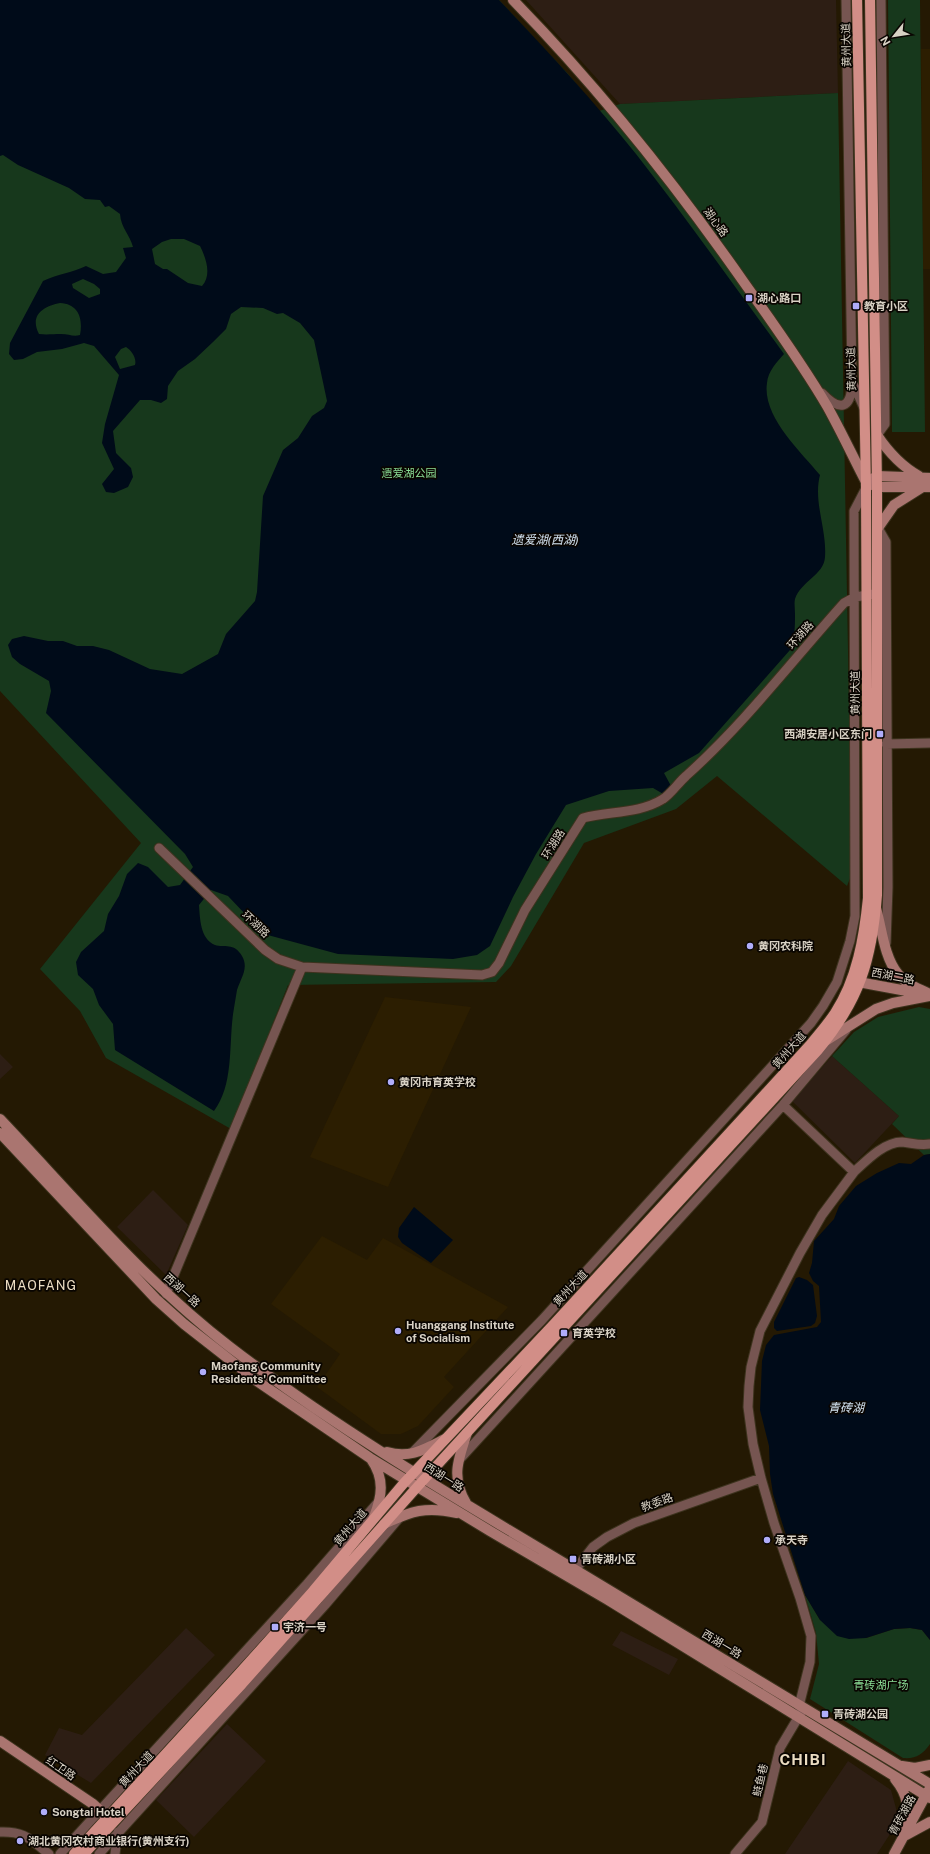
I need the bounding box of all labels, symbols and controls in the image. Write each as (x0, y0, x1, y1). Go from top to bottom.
north arrow (874, 16, 914, 56)
street label: 黄州大道 (840, 23, 852, 67)
text: N (878, 34, 893, 48)
street label: 湖心路 (701, 205, 731, 239)
place label: 湖心路口 (757, 292, 801, 304)
marker: 湖心路口 (744, 293, 754, 303)
place label: 教育小区 (864, 300, 908, 312)
marker: 教育小区 (851, 301, 861, 311)
street label: 黄州大道 (845, 347, 857, 391)
park label: 遗爱湖公园 (382, 467, 437, 479)
water label: 遗爱湖(西湖) (511, 533, 579, 547)
street label: 环湖路 (785, 619, 815, 651)
street label: 黄州大道 (849, 671, 861, 715)
place label: 西湖安居小区东门 (784, 728, 872, 740)
marker: 西湖安居小区东门 (875, 729, 885, 739)
street label: 环湖路 (539, 827, 567, 861)
street label: 环湖路 (240, 908, 272, 940)
place label: 黄冈农科院 (758, 940, 813, 952)
marker: 黄冈农科院 (745, 941, 755, 951)
street label: 西湖二路 (870, 966, 916, 986)
street label: 黄州大道 (770, 1029, 808, 1071)
place label: 黄冈市育英学校 (399, 1076, 476, 1088)
marker: 黄冈市育英学校 (386, 1077, 396, 1087)
street label: 黄州大道 (551, 1268, 589, 1308)
street label: 西湖一路 (162, 1271, 202, 1309)
district label: MAOFANG (5, 1278, 77, 1293)
place label: Huanggang Institute of Socialism (406, 1319, 514, 1344)
marker: Huanggang Institute of Socialism (393, 1326, 403, 1336)
place label: 育英学校 (572, 1327, 616, 1339)
marker: 育英学校 (559, 1328, 569, 1338)
place label: Maofang Community Residents' Committee (211, 1360, 327, 1385)
marker: Maofang Community Residents' Committee (198, 1367, 208, 1377)
water label: 青砖湖 (828, 1401, 866, 1415)
street label: 西湖一路 (422, 1460, 466, 1494)
street label: 教委路 (639, 1491, 675, 1513)
street label: 黄州大道 (331, 1506, 369, 1548)
place label: 承天寺 (775, 1534, 808, 1546)
marker: 承天寺 (762, 1535, 772, 1545)
place label: 青砖湖小区 (581, 1553, 636, 1565)
marker: 青砖湖小区 (568, 1554, 578, 1564)
place label: 宇济一号 (283, 1621, 327, 1633)
marker: 宇济一号 (270, 1622, 280, 1632)
street label: 西湖一路 (700, 1628, 744, 1660)
park label: 青砖湖广场 (854, 1679, 909, 1691)
place label: 青砖湖公园 (833, 1708, 888, 1720)
marker: 青砖湖公园 (820, 1709, 830, 1719)
street label: 黄州大道 (117, 1749, 155, 1789)
district label: CHIBI (779, 1751, 827, 1768)
street label: 红卫路 (44, 1754, 78, 1782)
street label: 鲢鱼巷 (750, 1763, 770, 1797)
street label: 青砖湖路 (886, 1793, 918, 1837)
place label: Songtai Hotel (52, 1806, 125, 1818)
marker: Songtai Hotel (39, 1807, 49, 1817)
place label: 湖北黄冈农村商业银行(黄州支行) (28, 1835, 189, 1847)
marker: 湖北黄冈农村商业银行(黄州支行) (15, 1836, 25, 1846)

